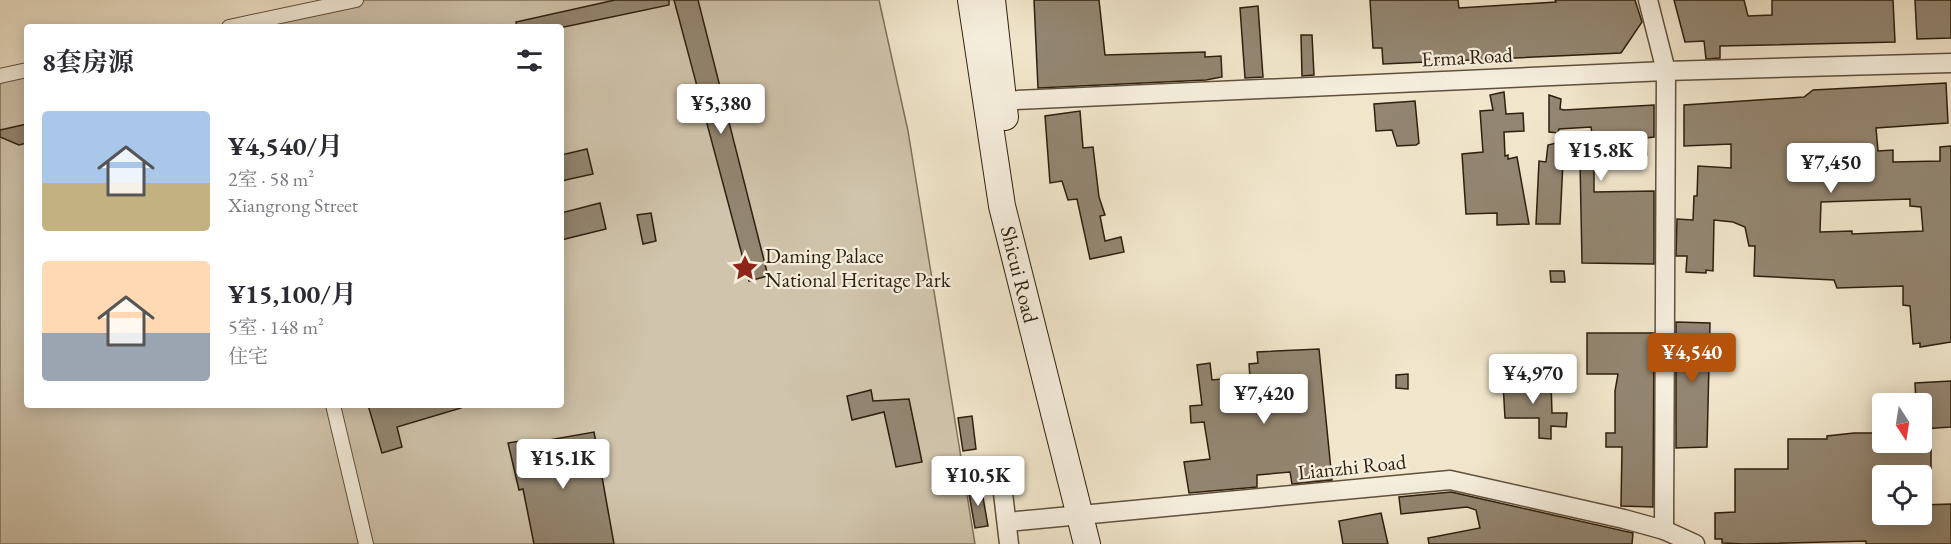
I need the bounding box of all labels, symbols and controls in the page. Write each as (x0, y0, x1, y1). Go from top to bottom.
street label: Erma Road (1420, 41, 1514, 72)
icon: filters (513, 44, 546, 77)
text: 8套房源 (42, 45, 134, 79)
pin: ¥5,380 (672, 84, 770, 135)
text: ¥5,380 (691, 90, 751, 116)
text: ¥4,540/月 (228, 129, 343, 163)
pin: ¥15.8K (1552, 131, 1650, 182)
icon: home (90, 135, 162, 207)
text: ¥15.8K (1569, 137, 1634, 163)
pin: ¥7,450 (1782, 143, 1880, 194)
text: ¥7,450 (1801, 149, 1861, 175)
text: 2室 · 58 m² (228, 166, 314, 192)
text: Xiangrong Street (228, 192, 358, 218)
street label: Shicui Road (995, 223, 1045, 326)
place label: Daming Palace National Heritage Park (765, 242, 952, 293)
place icon: Daming Palace National Heritage Park (730, 253, 760, 283)
text: ¥15,100/月 (228, 277, 357, 311)
icon: home (90, 285, 162, 357)
text: 5室 · 148 m² (228, 314, 324, 340)
pin: ¥4,540 (1643, 333, 1741, 384)
text: ¥4,540 (1662, 339, 1722, 365)
text: 住宅 (228, 343, 268, 369)
pin: ¥4,970 (1484, 354, 1582, 405)
text: ¥4,970 (1503, 360, 1563, 386)
pin: ¥7,420 (1215, 374, 1313, 425)
text: ¥7,420 (1234, 380, 1294, 406)
north arrow (1872, 393, 1932, 453)
map controls (1872, 393, 1932, 525)
pin: ¥15.1K (514, 439, 612, 490)
text: ¥15.1K (531, 445, 596, 471)
street label: Lianzhi Road (1296, 447, 1408, 486)
pin: ¥10.5K (929, 456, 1027, 507)
text: ¥10.5K (946, 462, 1011, 488)
button: locate (1872, 465, 1932, 525)

